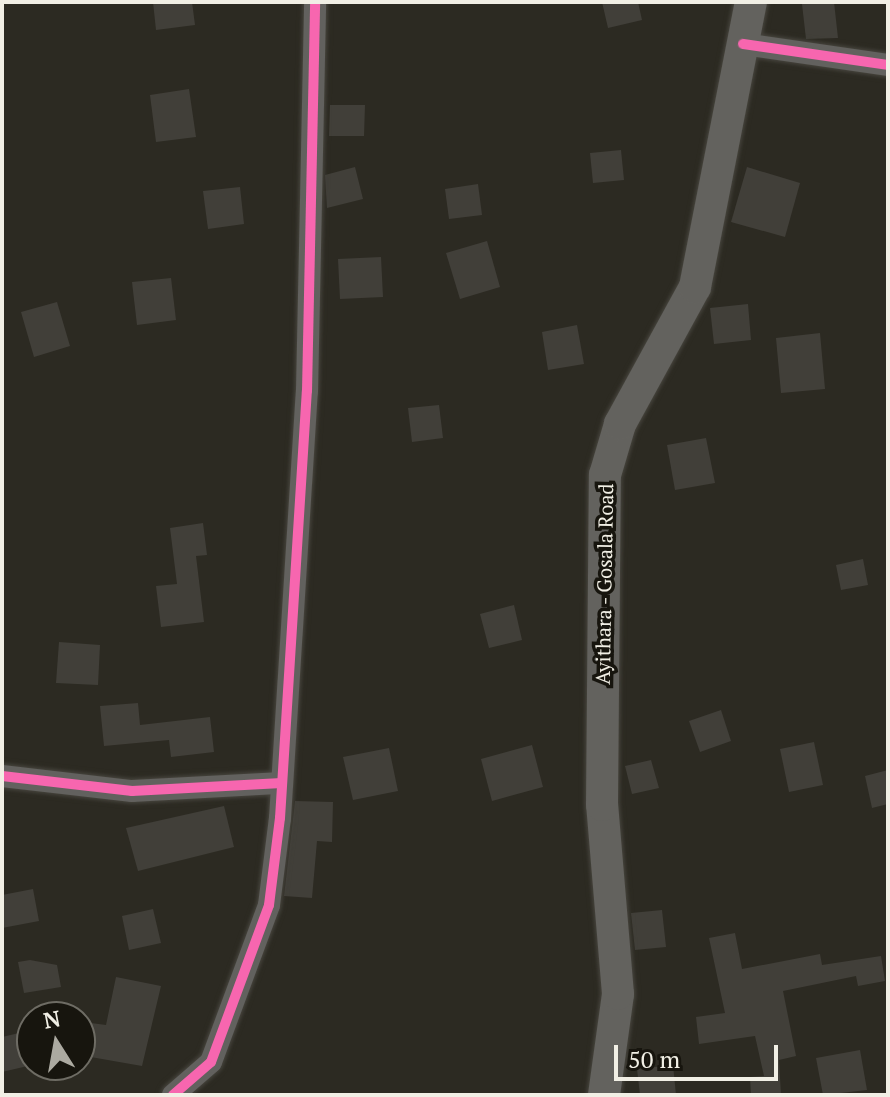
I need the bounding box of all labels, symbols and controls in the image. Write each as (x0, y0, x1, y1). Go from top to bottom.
street label: Ayithara - Gosala Road (590, 482, 618, 686)
north arrow (16, 1001, 96, 1081)
text: N (41, 1003, 63, 1035)
scale bar (618, 1029, 782, 1079)
text: 50 m (628, 1043, 680, 1075)

